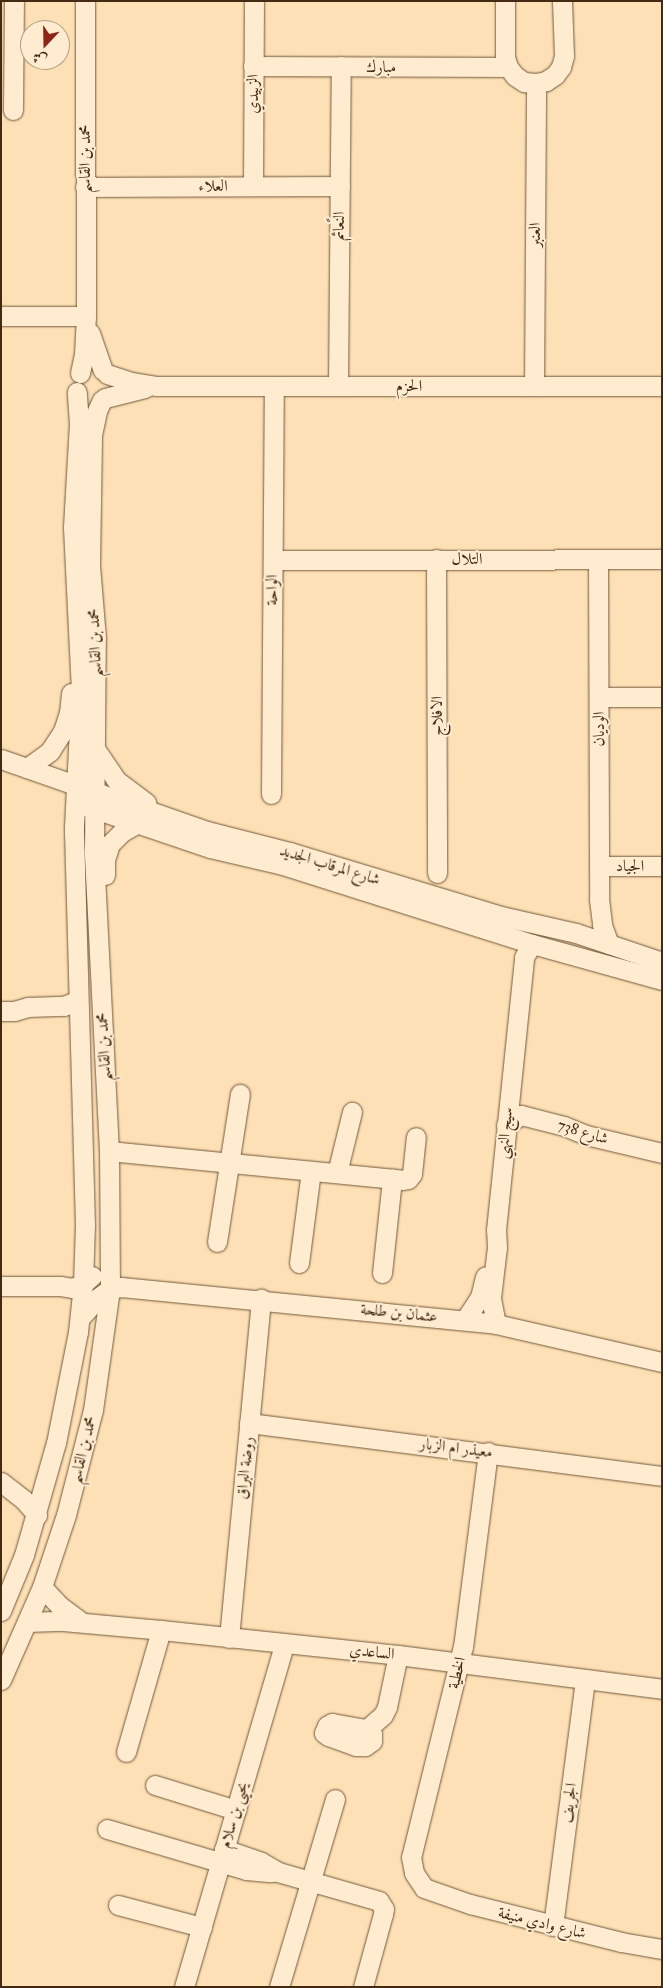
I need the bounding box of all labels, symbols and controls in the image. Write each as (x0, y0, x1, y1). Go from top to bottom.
north arrow (20, 20, 70, 70)
text: ش (30, 48, 49, 69)
street label: مبارك (366, 57, 396, 77)
street label: الزبيدي (243, 74, 263, 114)
street label: محمد بن القاسم (75, 125, 95, 193)
street label: العلاء (198, 176, 228, 196)
street label: النًعائم (329, 211, 349, 241)
street label: العنبر (525, 223, 545, 247)
street label: الحزم (396, 376, 422, 396)
street label: التلال (452, 549, 482, 569)
street label: الواحة (262, 574, 282, 606)
street label: محمد بن القاسم (84, 608, 106, 678)
street label: الافلاج (427, 696, 447, 736)
street label: الوديان (589, 712, 609, 746)
street label: شارع المرقاب الجديد (278, 841, 382, 889)
street label: الجياد (616, 856, 644, 876)
street label: محمد بن القاسم (93, 1012, 115, 1082)
street label: سيج النهي (493, 1106, 517, 1160)
street label: شارع 738 (555, 1115, 611, 1149)
street label: عثمان بن طلحة (360, 1299, 438, 1327)
street label: محمد بن القاسم (65, 1414, 101, 1486)
street label: معيذر ام الزبار (418, 1434, 494, 1462)
street label: روضة البراق (232, 1436, 258, 1500)
street label: الساعدي (349, 1640, 395, 1664)
street label: الخطية (444, 1655, 470, 1691)
street label: يحيى بن سلام (215, 1780, 253, 1850)
street label: الجريف (557, 1782, 581, 1824)
street label: شارع وادي منيفة (496, 1903, 588, 1943)

